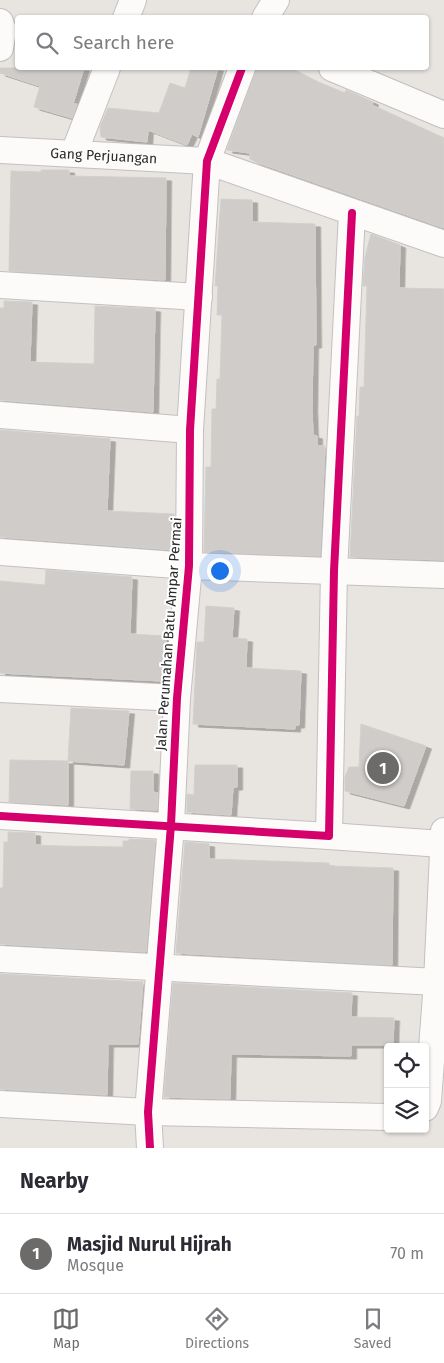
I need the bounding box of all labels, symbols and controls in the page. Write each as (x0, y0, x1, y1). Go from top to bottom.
search box (15, 15, 429, 70)
icon: search (33, 29, 61, 57)
text: Search here (73, 31, 174, 54)
street label: Gang Perjuangan (50, 144, 158, 167)
street label: Jalan Perumahan Batu Ampar Permai (152, 517, 186, 751)
your location (207, 558, 233, 584)
pin: 1 (367, 749, 399, 787)
map controls (384, 1043, 429, 1133)
button: locate (384, 1043, 429, 1088)
button: layers (384, 1088, 429, 1133)
text: Nearby (20, 1168, 88, 1194)
text: Masjid Nurul Hijrah (67, 1233, 232, 1256)
text: 1 (32, 1244, 40, 1263)
text: 70 m (390, 1244, 424, 1263)
text: Mosque (67, 1256, 124, 1275)
tab: Map (52, 1305, 80, 1352)
tab: Directions (185, 1305, 249, 1352)
tab: Saved (354, 1305, 392, 1352)

